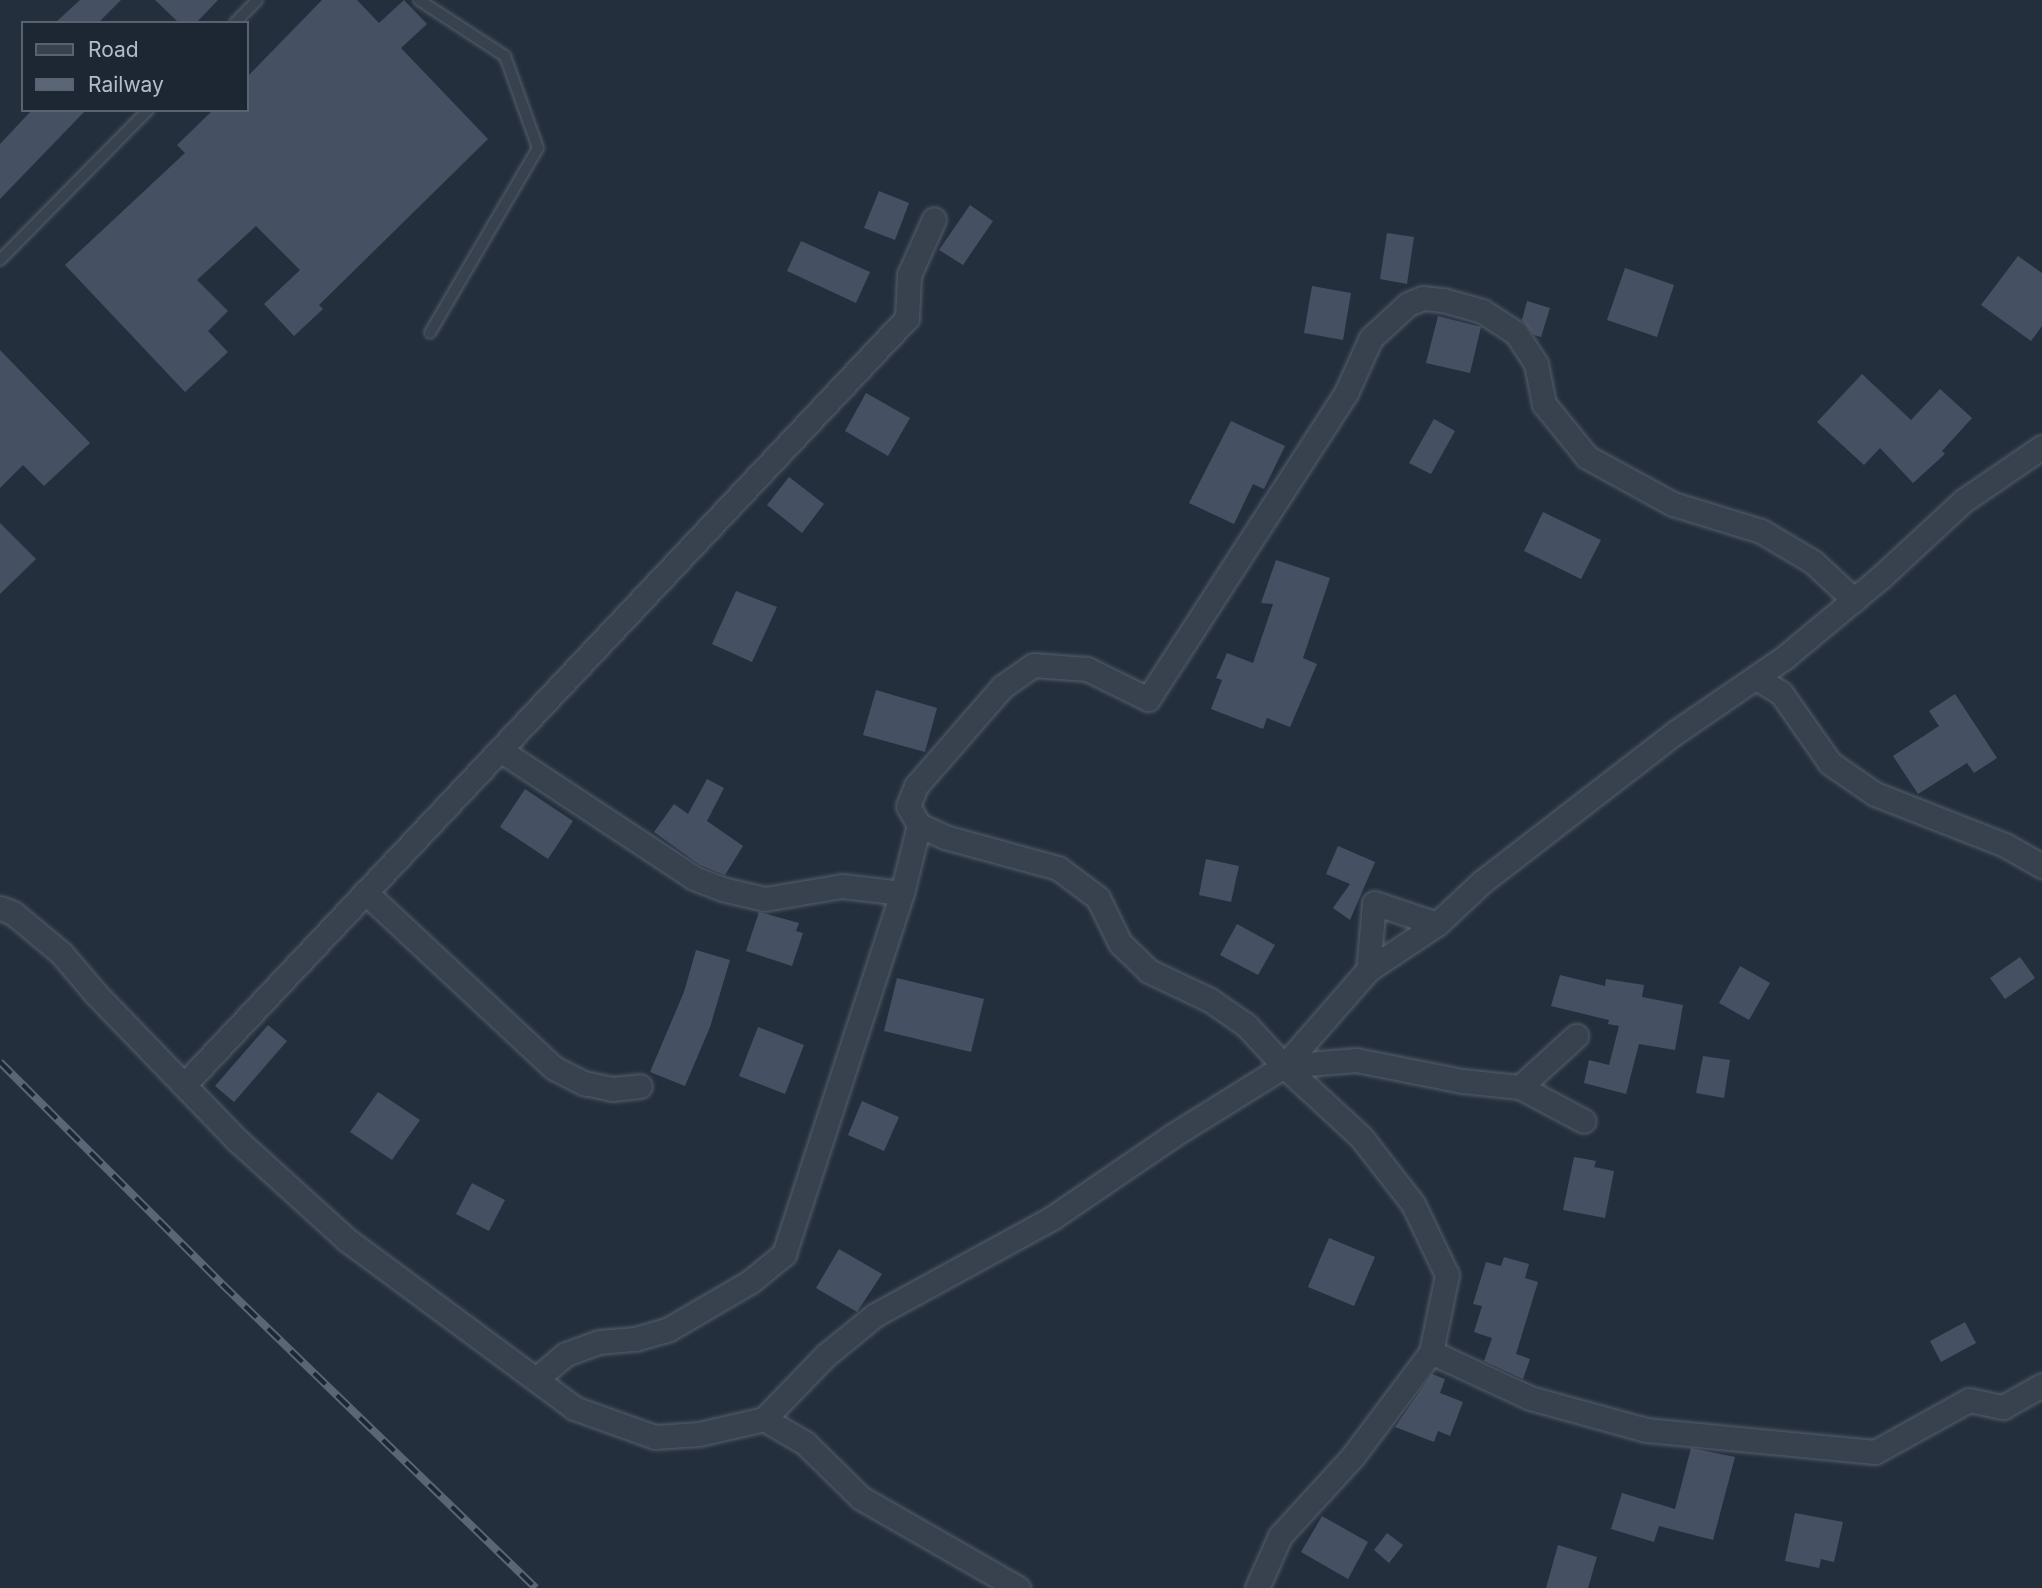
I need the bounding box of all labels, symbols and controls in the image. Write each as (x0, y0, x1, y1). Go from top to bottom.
legend (21, 21, 248, 112)
text: Road (88, 37, 139, 62)
text: Railway (88, 72, 164, 97)

